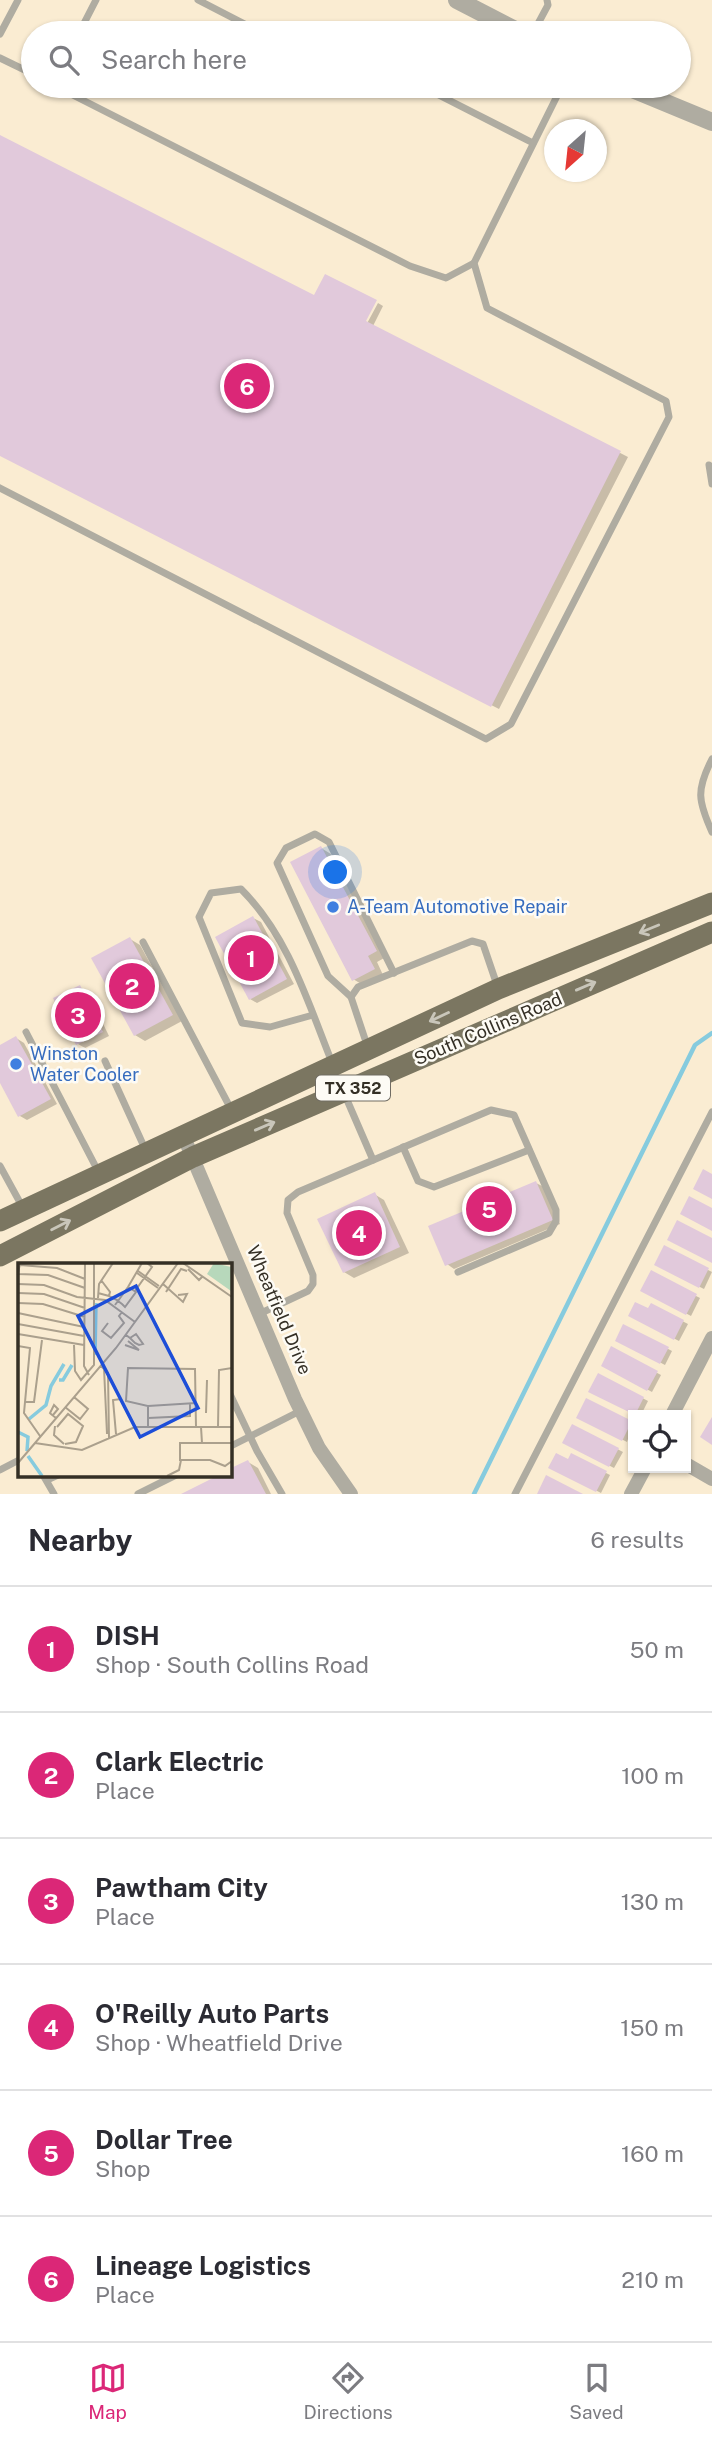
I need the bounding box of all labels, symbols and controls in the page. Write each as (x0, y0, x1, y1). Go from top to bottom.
search box (21, 21, 691, 98)
icon: search (45, 41, 83, 79)
text: Search here (101, 44, 247, 75)
north arrow (544, 119, 607, 182)
pin: 6 (224, 360, 270, 412)
your location (318, 855, 352, 889)
place label: A-Team Automotive Repair (347, 896, 568, 917)
marker: A-Team Automotive Repair (325, 899, 341, 915)
one-way arrow (638, 923, 660, 936)
pin: 1 (228, 932, 274, 984)
pin: 2 (109, 960, 155, 1012)
one-way arrow (575, 979, 597, 992)
street label: South Collins Road (411, 988, 565, 1069)
pin: 3 (55, 989, 101, 1041)
one-way arrow (429, 1010, 450, 1024)
place label: Winston Water Cooler (30, 1043, 139, 1085)
marker: Winston Water Cooler (8, 1056, 24, 1072)
road number: TX 352 (316, 1076, 390, 1100)
one-way arrow (254, 1119, 276, 1132)
pin: 5 (466, 1183, 512, 1235)
pin: 4 (336, 1207, 382, 1259)
one-way arrow (50, 1218, 71, 1231)
street label: Wheatfield Drive (243, 1242, 316, 1378)
inset map (18, 1263, 231, 1476)
map controls (628, 1410, 691, 1473)
button: locate (628, 1410, 691, 1473)
text: Nearby (28, 1522, 132, 1558)
text: 6 results (591, 1526, 684, 1553)
text: DISH (95, 1620, 160, 1651)
text: 1 (46, 1636, 56, 1663)
text: 50 m (630, 1636, 684, 1663)
text: Shop · South Collins Road (95, 1651, 369, 1678)
text: Clark Electric (95, 1746, 264, 1777)
text: 2 (44, 1762, 58, 1789)
text: 100 m (621, 1762, 684, 1789)
text: Place (95, 1777, 155, 1804)
text: Pawtham City (95, 1872, 268, 1903)
text: 3 (43, 1888, 59, 1915)
text: 130 m (621, 1888, 684, 1915)
text: Place (95, 1903, 155, 1930)
text: O'Reilly Auto Parts (95, 1998, 329, 2029)
text: 4 (43, 2014, 59, 2041)
text: 150 m (620, 2014, 684, 2041)
text: Shop · Wheatfield Drive (95, 2029, 343, 2056)
text: Dollar Tree (95, 2124, 233, 2155)
text: 5 (43, 2140, 59, 2167)
text: 160 m (621, 2140, 684, 2167)
text: Shop (95, 2155, 150, 2182)
text: Lineage Logistics (95, 2250, 311, 2281)
text: 6 (43, 2266, 59, 2293)
text: 210 m (621, 2266, 684, 2293)
text: Place (95, 2281, 155, 2308)
tab: Map (88, 2359, 127, 2423)
tab: Directions (303, 2359, 393, 2423)
tab: Saved (569, 2359, 624, 2423)

